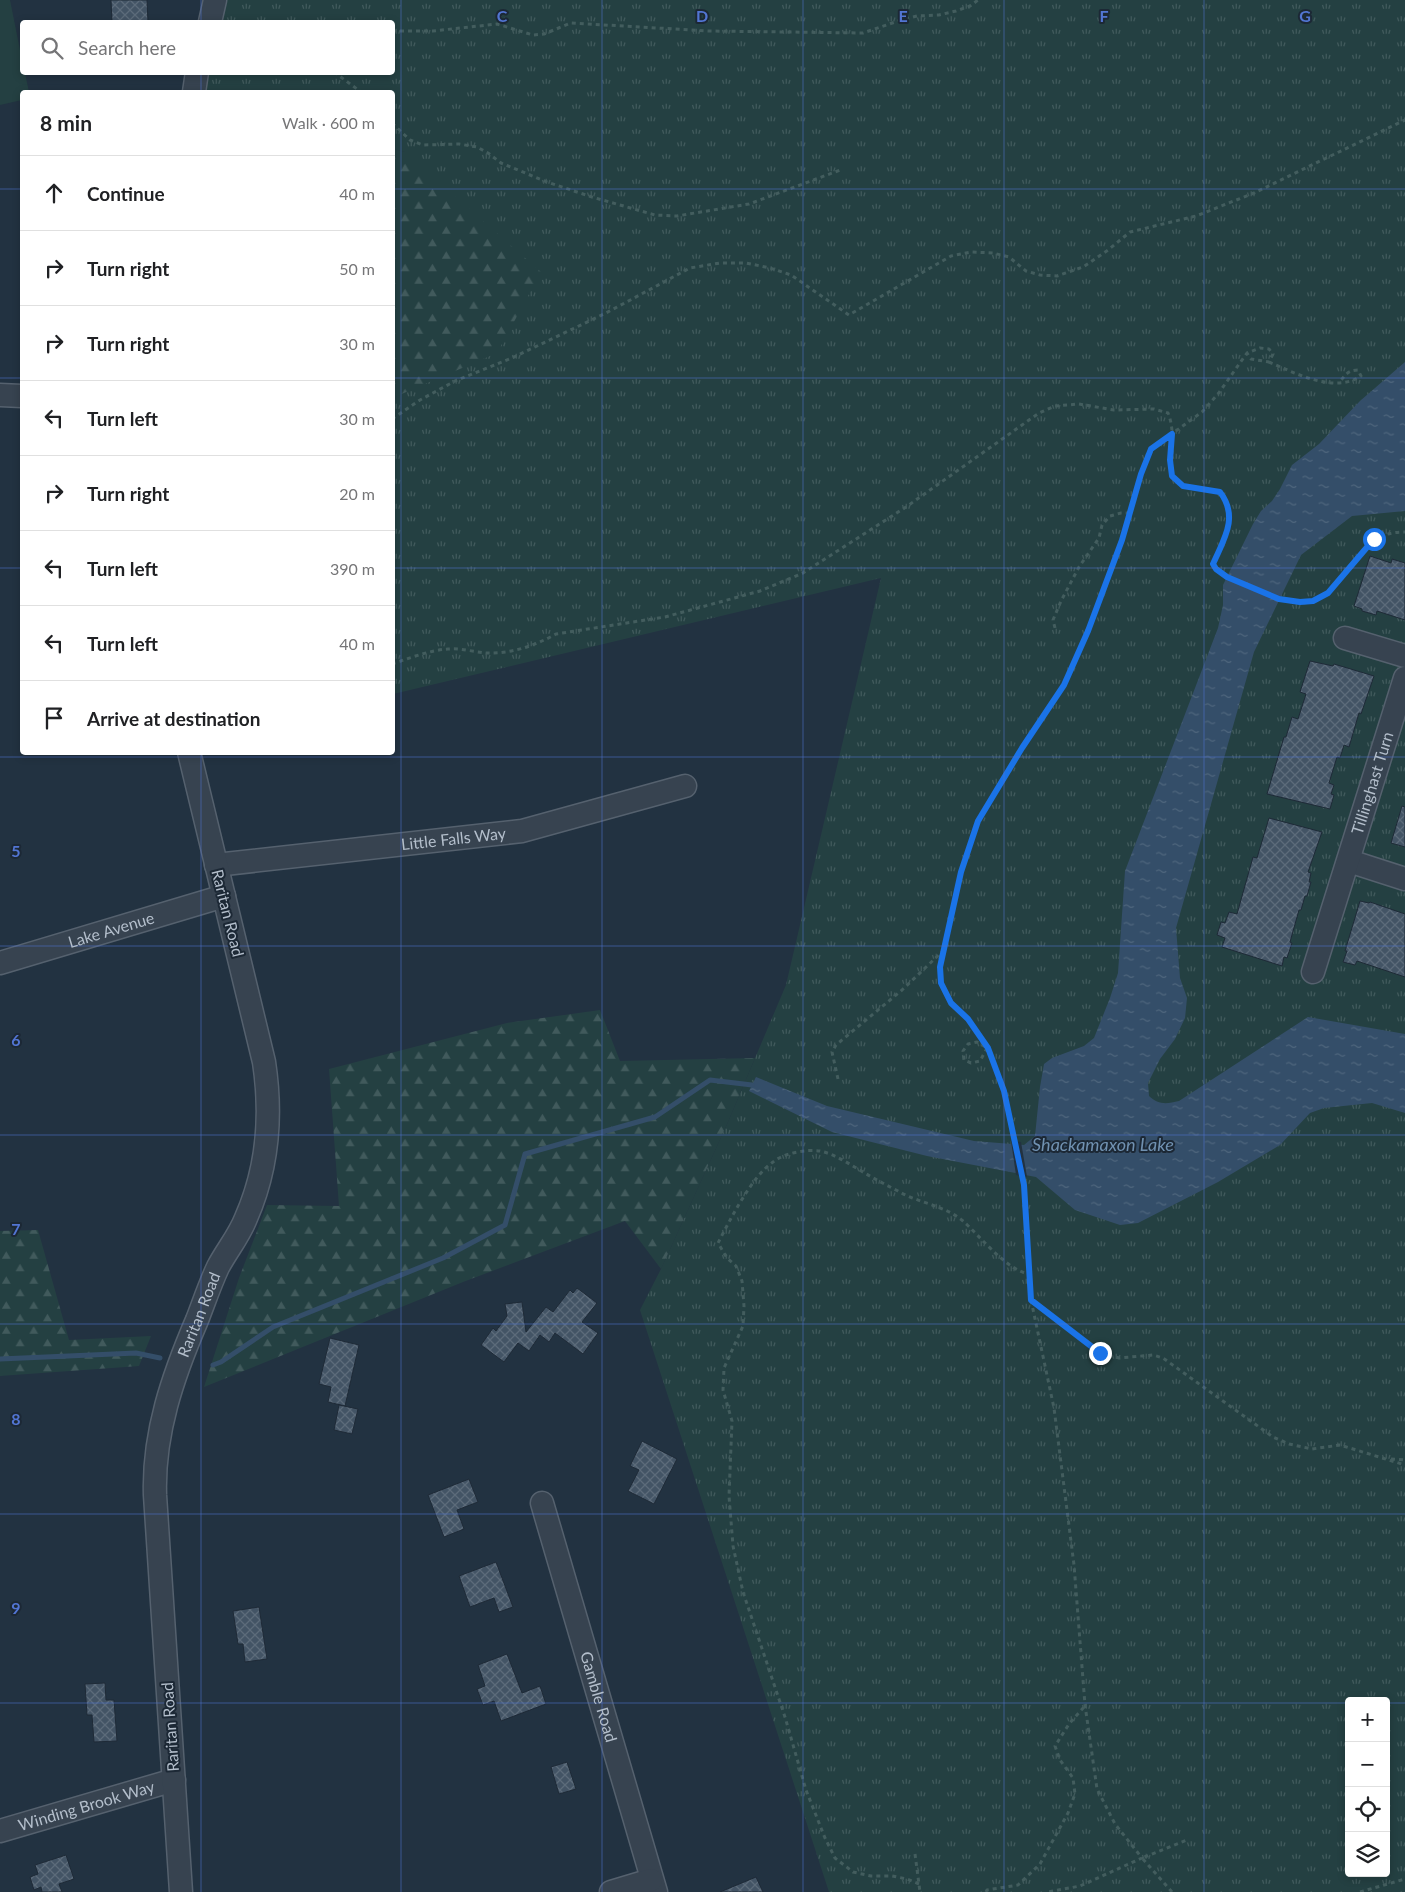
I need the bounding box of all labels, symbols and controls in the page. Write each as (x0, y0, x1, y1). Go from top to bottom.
text: C (497, 6, 508, 25)
text: D (696, 6, 708, 25)
text: E (898, 6, 908, 25)
text: F (1099, 6, 1109, 25)
text: G (1299, 6, 1311, 25)
search box (20, 20, 395, 75)
icon: search (38, 34, 66, 62)
text: Search here (78, 36, 176, 59)
text: 8 min (40, 110, 92, 135)
text: Walk · 600 m (282, 113, 375, 132)
icon: ahead (40, 179, 68, 207)
text: Continue (87, 182, 165, 205)
text: 40 m (339, 184, 375, 203)
icon: right (40, 254, 68, 282)
text: Turn right (87, 257, 169, 280)
text: 50 m (339, 259, 375, 278)
icon: right (40, 329, 68, 357)
text: Turn right (87, 332, 169, 355)
text: 30 m (339, 334, 375, 353)
icon: left (40, 404, 68, 432)
text: Turn left (87, 407, 158, 430)
text: 30 m (339, 409, 375, 428)
icon: right (40, 479, 68, 507)
text: Turn right (87, 482, 169, 505)
text: 20 m (339, 484, 375, 503)
route start (1363, 528, 1386, 551)
icon: left (40, 554, 68, 582)
text: Turn left (87, 557, 158, 580)
text: 390 m (330, 559, 375, 578)
icon: left (40, 629, 68, 657)
text: Turn left (87, 632, 158, 655)
text: 40 m (339, 634, 375, 653)
icon: arrive (40, 704, 68, 732)
text: Arrive at destination (87, 707, 260, 730)
street label: Tillinghast Turn (1347, 729, 1397, 837)
street label: Little Falls Way (400, 823, 508, 853)
text: 5 (11, 841, 21, 860)
street label: Raritan Road (208, 867, 249, 959)
street label: Lake Avenue (66, 907, 156, 951)
text: 6 (11, 1030, 21, 1049)
water label: Shackamaxon Lake (1032, 1133, 1174, 1155)
text: 7 (11, 1219, 21, 1238)
street label: Raritan Road (173, 1269, 224, 1360)
route end (1089, 1342, 1112, 1365)
text: 8 (11, 1409, 21, 1428)
text: 9 (11, 1598, 21, 1617)
street label: Gamble Road (577, 1649, 622, 1744)
street label: Raritan Road (157, 1682, 182, 1772)
map controls (1345, 1697, 1390, 1877)
button: + (1345, 1697, 1390, 1742)
button: − (1345, 1742, 1390, 1787)
street label: Winding Brook Way (16, 1776, 157, 1834)
button: locate (1345, 1787, 1390, 1832)
button: layers (1345, 1832, 1390, 1877)

